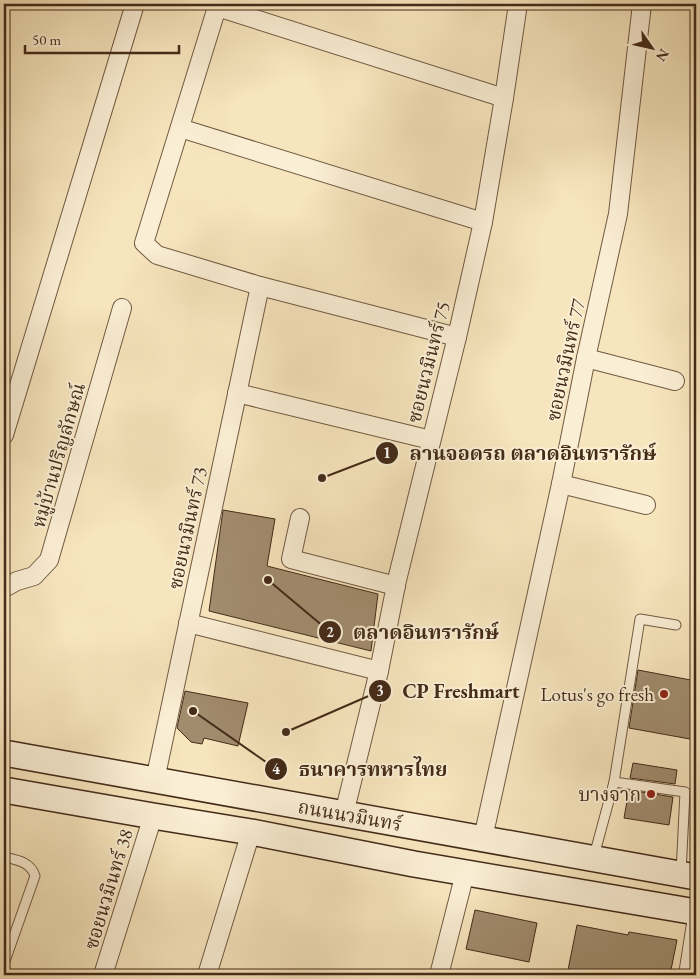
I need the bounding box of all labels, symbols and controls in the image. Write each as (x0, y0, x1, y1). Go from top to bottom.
scale bar (25, 22, 179, 54)
north arrow (628, 22, 678, 72)
text: 50 m (32, 30, 61, 49)
text: N (652, 46, 673, 66)
street label: ซอยนวมินทร์ 77 (540, 296, 591, 424)
street label: ซอยนวมินทร์ 75 (401, 299, 456, 425)
street label: หมู่บ้านปริญลักษณ์ (26, 380, 91, 531)
callout: ลานจอดรถ ตลาดอินทรารักษ์ (374, 435, 666, 470)
text: ลานจอดรถ ตลาดอินทรารักษ์ (410, 440, 657, 466)
text: 1 (383, 443, 391, 462)
street label: ซอยนวมินทร์ 73 (162, 465, 213, 592)
callout: ตลาดอินทรารักษ์ (318, 615, 509, 650)
text: ตลาดอินทรารักษ์ (353, 619, 500, 645)
text: 2 (326, 622, 334, 641)
callout: CP Freshmart (367, 673, 530, 708)
text: CP Freshmart (402, 678, 520, 704)
text: 3 (376, 681, 384, 700)
place label: Lotus's go fresh (540, 682, 654, 707)
marker: Lotus's go fresh (658, 688, 670, 700)
callout: ธนาคารทหารไทย (263, 751, 457, 786)
text: ธนาคารทหารไทย (299, 756, 447, 782)
text: 4 (272, 759, 281, 778)
place label: บางจาก (578, 782, 641, 807)
marker: บางจาก (645, 788, 657, 800)
street label: ถนนนวมินทร์ (296, 794, 405, 837)
street label: ซอยนวมินทร์ 38 (78, 826, 139, 952)

